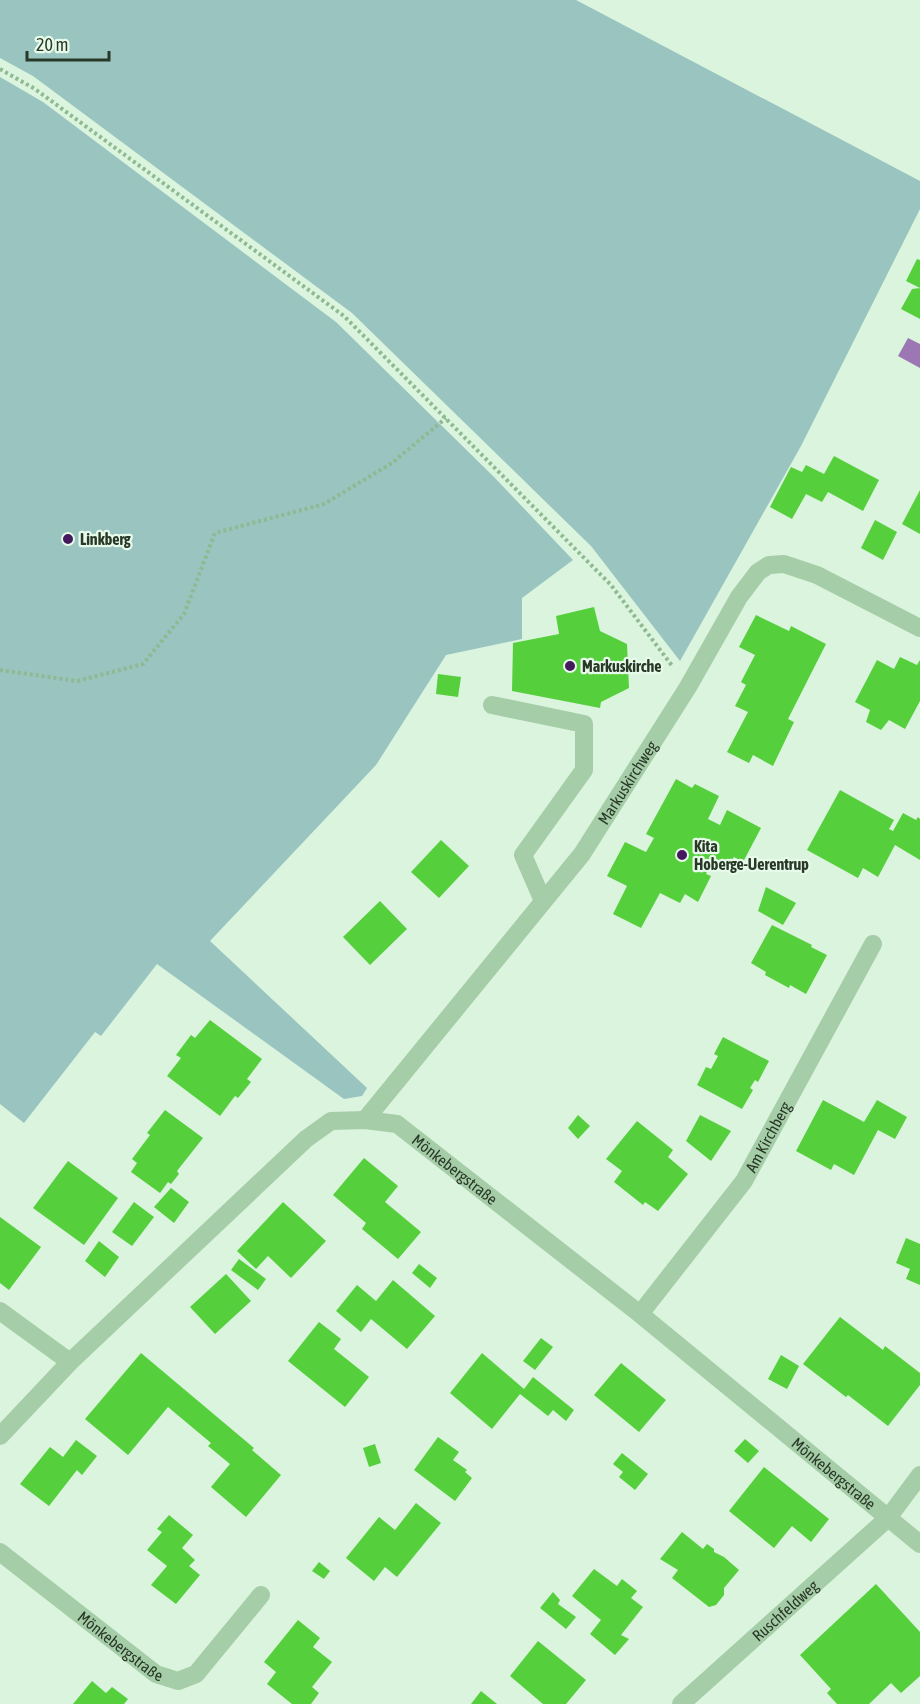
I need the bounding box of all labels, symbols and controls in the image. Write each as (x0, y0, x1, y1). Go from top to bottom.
scale bar (27, 24, 110, 62)
text: 20 m (36, 34, 68, 55)
place label: Linkberg (80, 530, 131, 548)
marker: Linkberg (61, 532, 75, 546)
place label: Markuskirche (582, 657, 662, 675)
marker: Markuskirche (563, 659, 577, 673)
street label: Markuskirchweg (594, 737, 662, 828)
place label: Kita Hoberge-Uerentrup (694, 837, 809, 873)
marker: Kita Hoberge-Uerentrup (675, 848, 689, 862)
street label: Am Kirchberg (742, 1098, 795, 1175)
street label: Mönkebergstraße (409, 1130, 501, 1208)
street label: Mönkebergstraße (788, 1434, 879, 1513)
street label: Ruschfeldweg (749, 1576, 822, 1645)
street label: Mönkebergstraße (74, 1607, 165, 1685)

